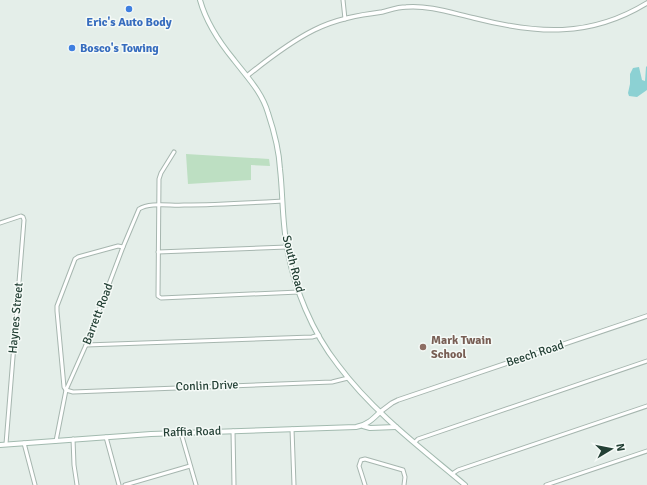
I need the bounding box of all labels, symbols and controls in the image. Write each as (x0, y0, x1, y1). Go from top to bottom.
marker: Eric's Auto Body (124, 4, 134, 14)
place label: Eric's Auto Body (86, 15, 172, 30)
place label: Bosco's Towing (80, 41, 159, 56)
marker: Bosco's Towing (67, 43, 77, 53)
street label: South Road (279, 234, 307, 294)
street label: Barrett Road (79, 281, 117, 347)
street label: Haynes Street (5, 282, 27, 354)
place label: Mark Twain School (431, 333, 492, 362)
street label: Beech Road (504, 338, 566, 370)
marker: Mark Twain School (418, 342, 428, 352)
street label: Conlin Drive (175, 377, 239, 395)
street label: Raffia Road (163, 423, 221, 441)
north arrow (591, 429, 631, 469)
text: N (613, 442, 627, 452)

